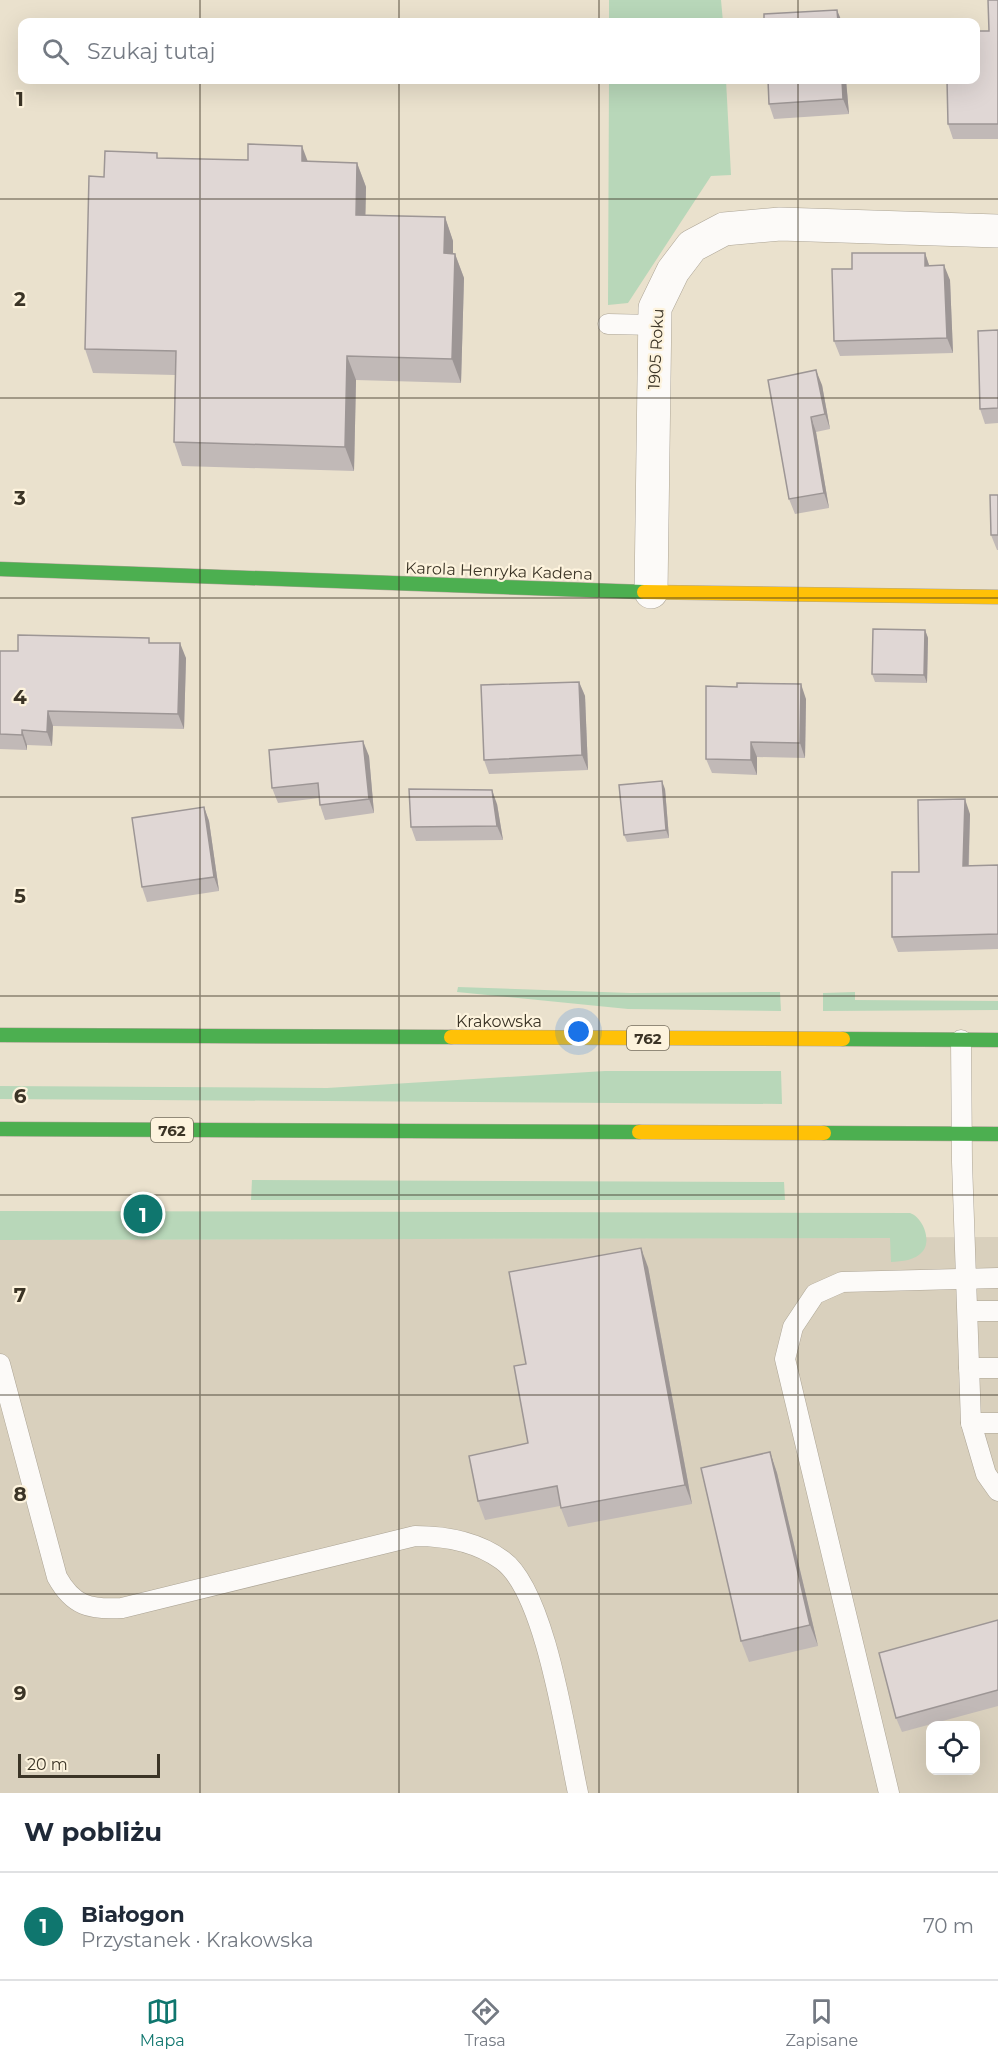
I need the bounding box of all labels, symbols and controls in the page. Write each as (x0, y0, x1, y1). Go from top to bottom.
search box (18, 18, 980, 84)
icon: search (39, 35, 72, 68)
text: Szukaj tutaj (87, 38, 215, 65)
text: 1 (16, 87, 24, 111)
text: 2 (14, 287, 26, 311)
street label: 1905 Roku (644, 308, 668, 390)
text: 3 (13, 486, 26, 510)
street label: Karola Henryka Kadena (405, 558, 593, 584)
text: 4 (13, 685, 27, 709)
text: 5 (14, 884, 26, 908)
street label: Krakowska (456, 1012, 542, 1031)
your location (564, 1017, 593, 1046)
road number: 762 (627, 1026, 669, 1050)
text: 6 (14, 1084, 27, 1108)
road number: 762 (151, 1118, 193, 1142)
pin: 1 (124, 1192, 162, 1236)
text: 7 (14, 1283, 26, 1307)
text: 8 (13, 1482, 27, 1506)
text: 9 (14, 1681, 26, 1705)
map controls (926, 1721, 980, 1775)
button: locate (926, 1721, 980, 1775)
scale bar (18, 1751, 160, 1778)
text: 20 m (27, 1755, 68, 1774)
text: W pobliżu (24, 1816, 162, 1848)
text: Białogon (81, 1901, 185, 1928)
text: 1 (40, 1914, 47, 1938)
text: 70 m (923, 1914, 974, 1938)
text: Przystanek · Krakowska (81, 1928, 313, 1952)
tab: Mapa (140, 1995, 185, 2050)
tab: Trasa (464, 1995, 506, 2050)
tab: Zapisane (785, 1995, 858, 2050)

